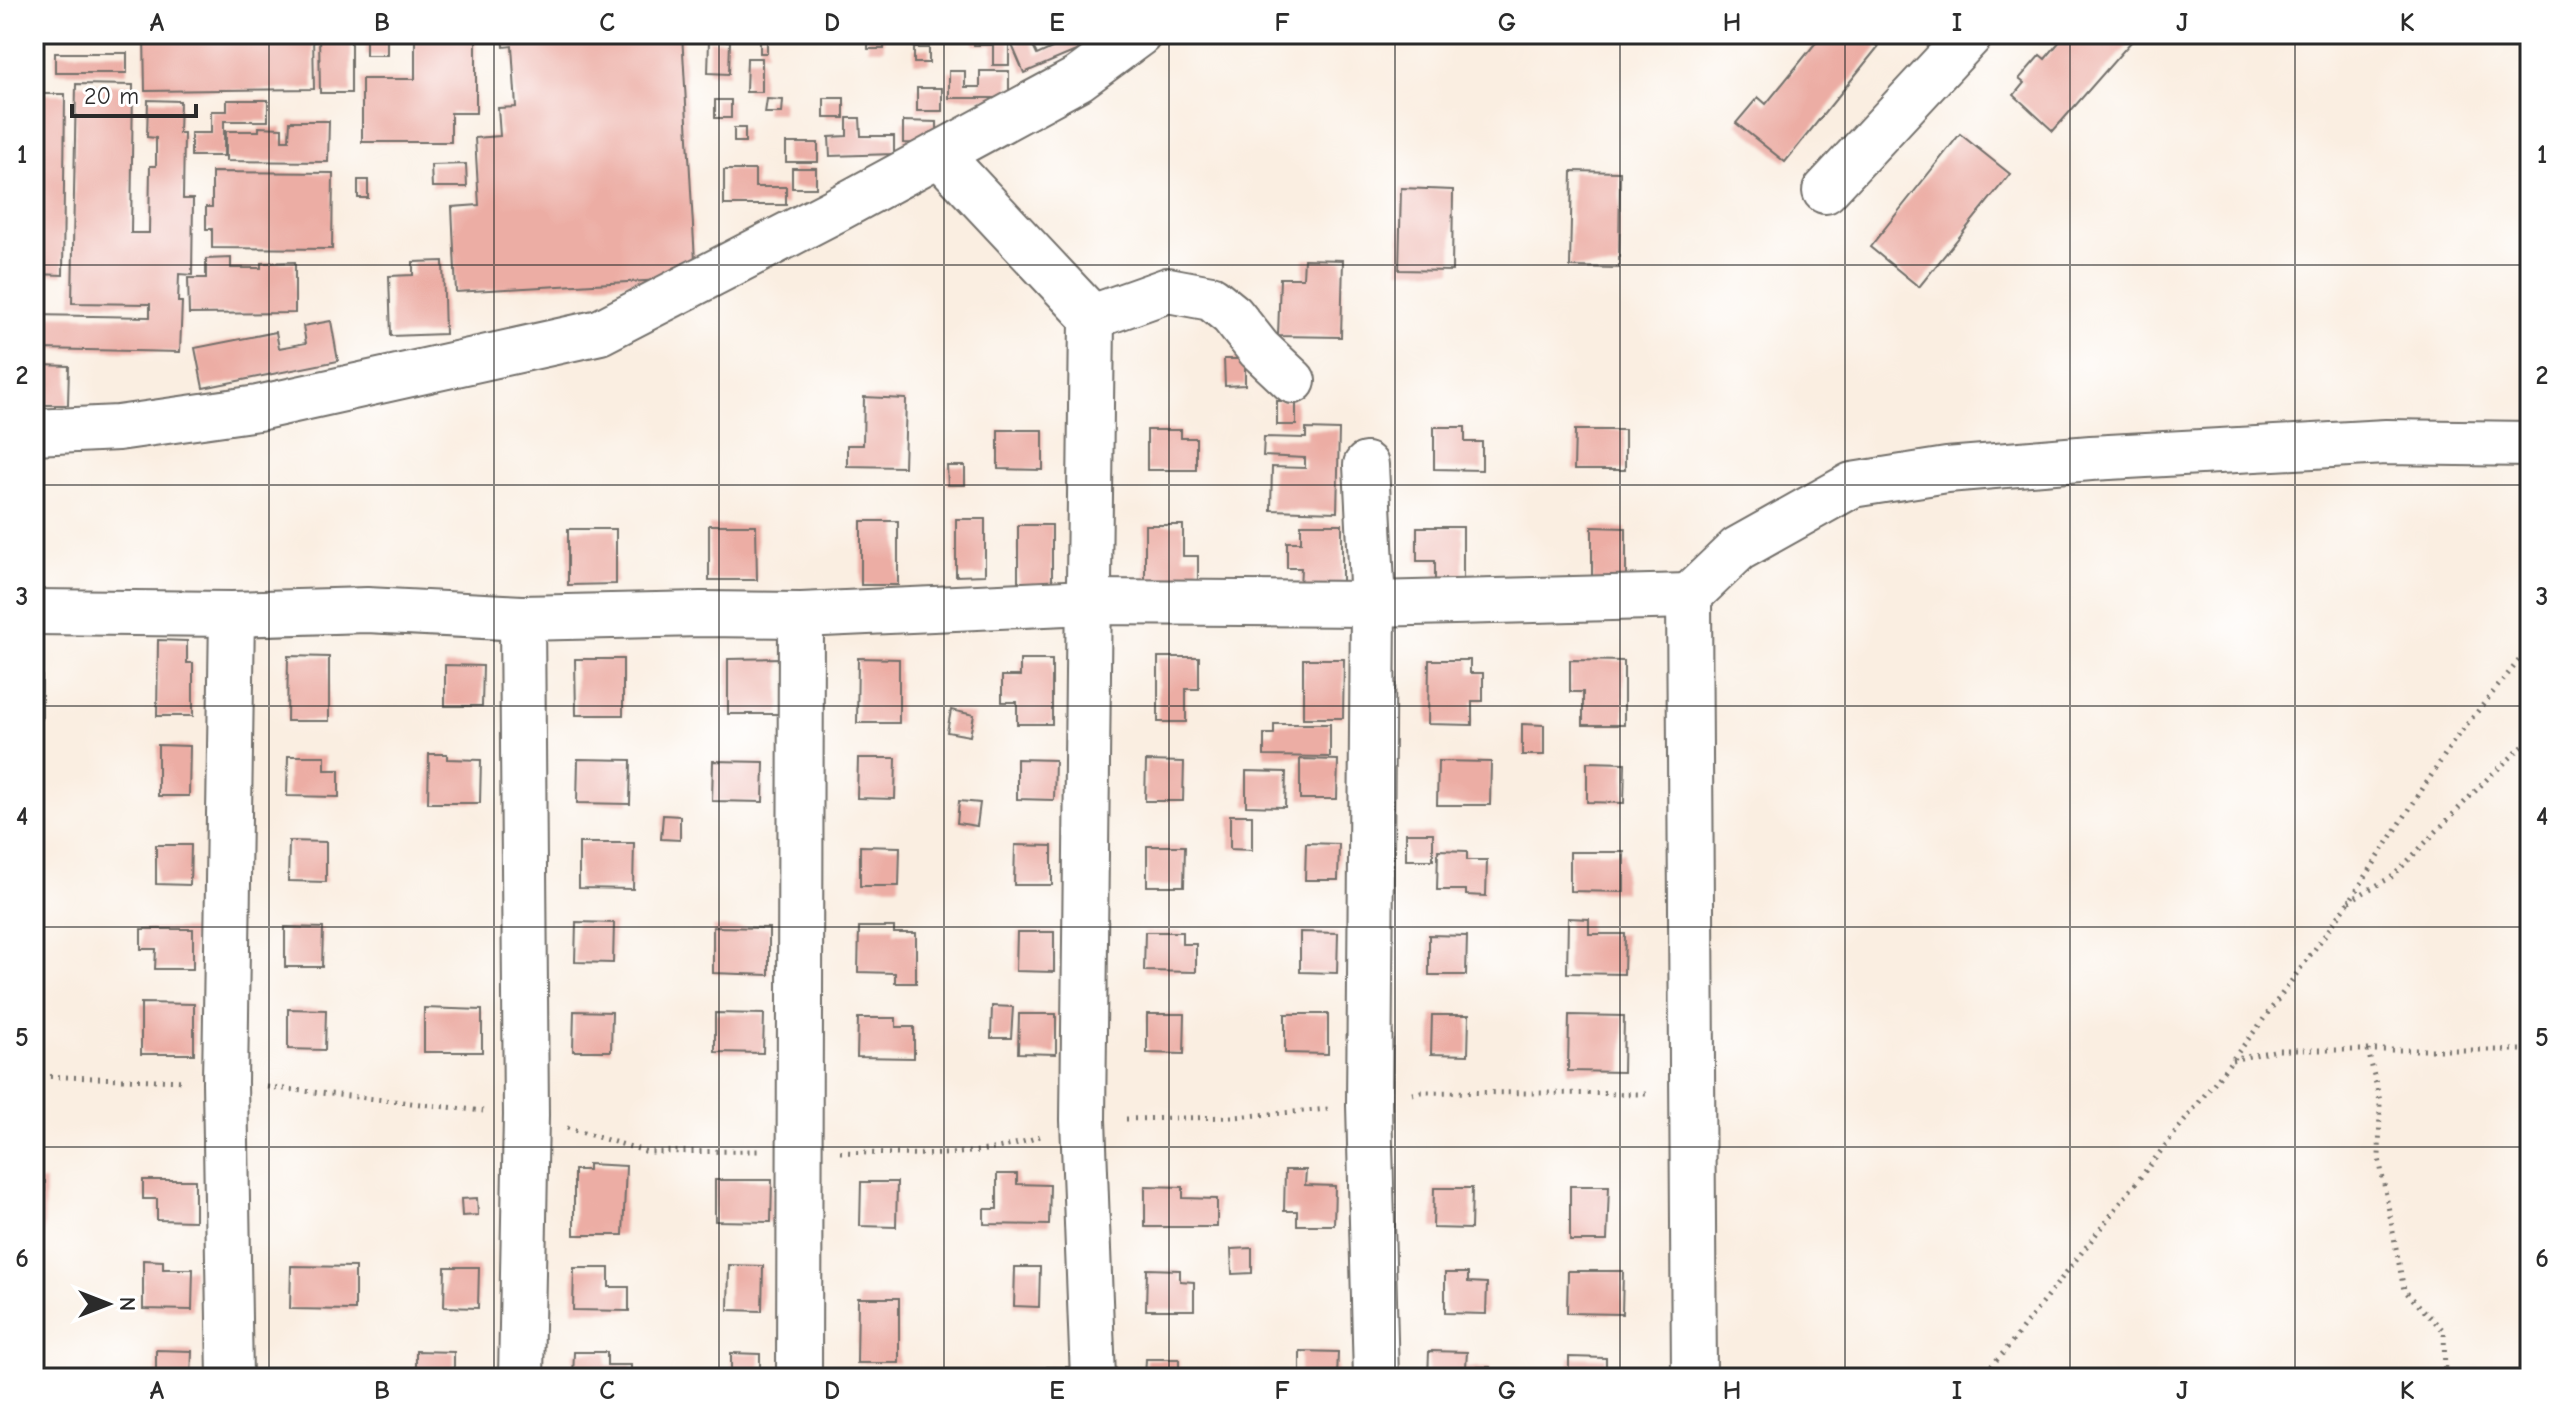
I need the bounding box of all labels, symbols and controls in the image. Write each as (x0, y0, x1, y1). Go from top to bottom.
text: A (150, 8, 165, 38)
text: B (374, 8, 390, 38)
text: C (599, 8, 615, 38)
text: D (824, 8, 840, 38)
text: E (1049, 8, 1065, 38)
text: F (1274, 8, 1290, 38)
text: G (1498, 8, 1516, 38)
text: H (1723, 8, 1741, 38)
text: I (1952, 8, 1962, 38)
text: J (2176, 8, 2188, 38)
text: K (2400, 8, 2415, 38)
scale bar (72, 68, 196, 118)
text: 20 m (84, 82, 139, 110)
text: 1 (17, 140, 27, 170)
text: 1 (2537, 140, 2547, 170)
text: 2 (16, 361, 28, 391)
text: 2 (2536, 361, 2548, 391)
text: 3 (16, 582, 28, 612)
text: 3 (2536, 582, 2548, 612)
text: 4 (16, 802, 28, 832)
text: 4 (2536, 802, 2548, 832)
text: 5 (15, 1023, 29, 1053)
text: 5 (2535, 1023, 2549, 1053)
text: 6 (15, 1244, 29, 1274)
text: 6 (2535, 1244, 2549, 1274)
north arrow (68, 1264, 148, 1344)
text: N (114, 1297, 140, 1311)
text: A (150, 1376, 165, 1406)
text: B (374, 1376, 390, 1406)
text: C (599, 1376, 615, 1406)
text: D (824, 1376, 840, 1406)
text: E (1049, 1376, 1065, 1406)
text: F (1274, 1376, 1290, 1406)
text: G (1498, 1376, 1516, 1406)
text: H (1723, 1376, 1741, 1406)
text: I (1952, 1376, 1962, 1406)
text: J (2176, 1376, 2188, 1406)
text: K (2400, 1376, 2415, 1406)

